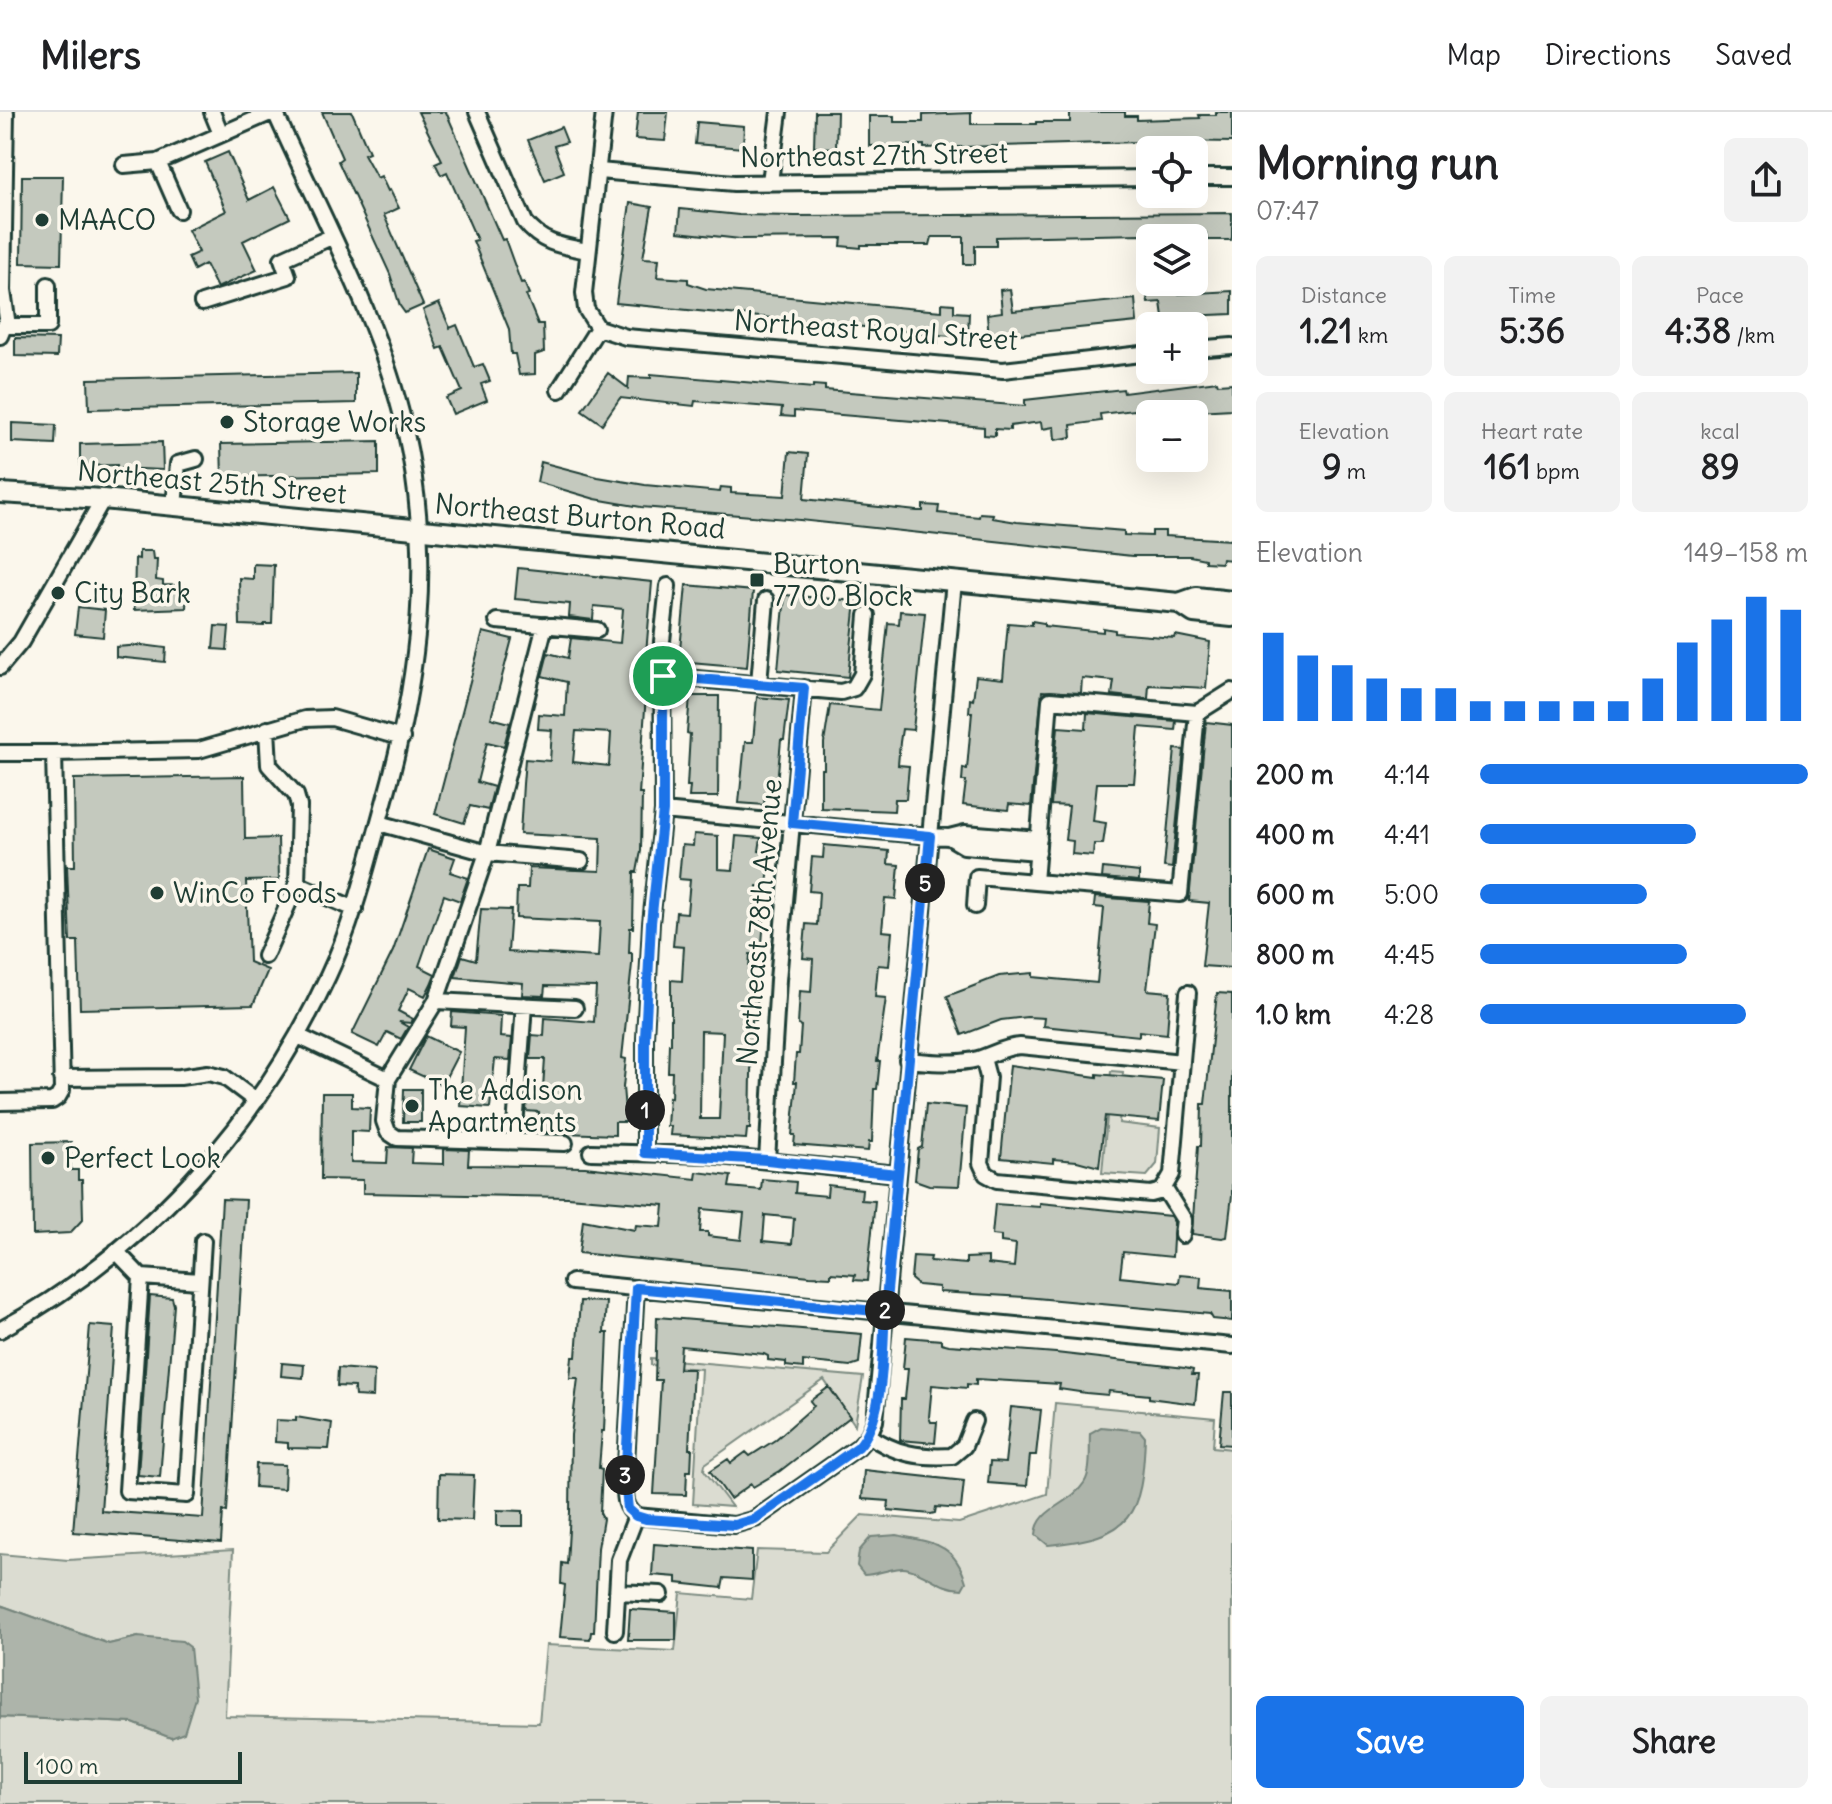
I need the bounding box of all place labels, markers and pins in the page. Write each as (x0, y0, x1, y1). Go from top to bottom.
place label: MAACO (58, 202, 156, 238)
marker: MAACO (33, 211, 51, 229)
place label: Storage Works (243, 404, 426, 440)
marker: Storage Works (218, 413, 236, 431)
place label: Burton 7700 Block (773, 546, 913, 614)
marker: Burton 7700 Block (748, 571, 766, 589)
place label: City Bark (74, 575, 191, 611)
marker: City Bark (49, 584, 67, 602)
pin (629, 642, 697, 710)
pin: 5 (905, 863, 945, 903)
place label: WinCo Foods (173, 875, 337, 911)
marker: WinCo Foods (148, 884, 166, 902)
place label: The Addison Apartments (428, 1072, 582, 1140)
pin: 1 (625, 1090, 665, 1130)
marker: The Addison Apartments (403, 1097, 421, 1115)
place label: Perfect Look (64, 1140, 221, 1176)
marker: Perfect Look (39, 1149, 57, 1167)
pin: 2 (865, 1290, 905, 1330)
pin: 3 (605, 1455, 645, 1495)

